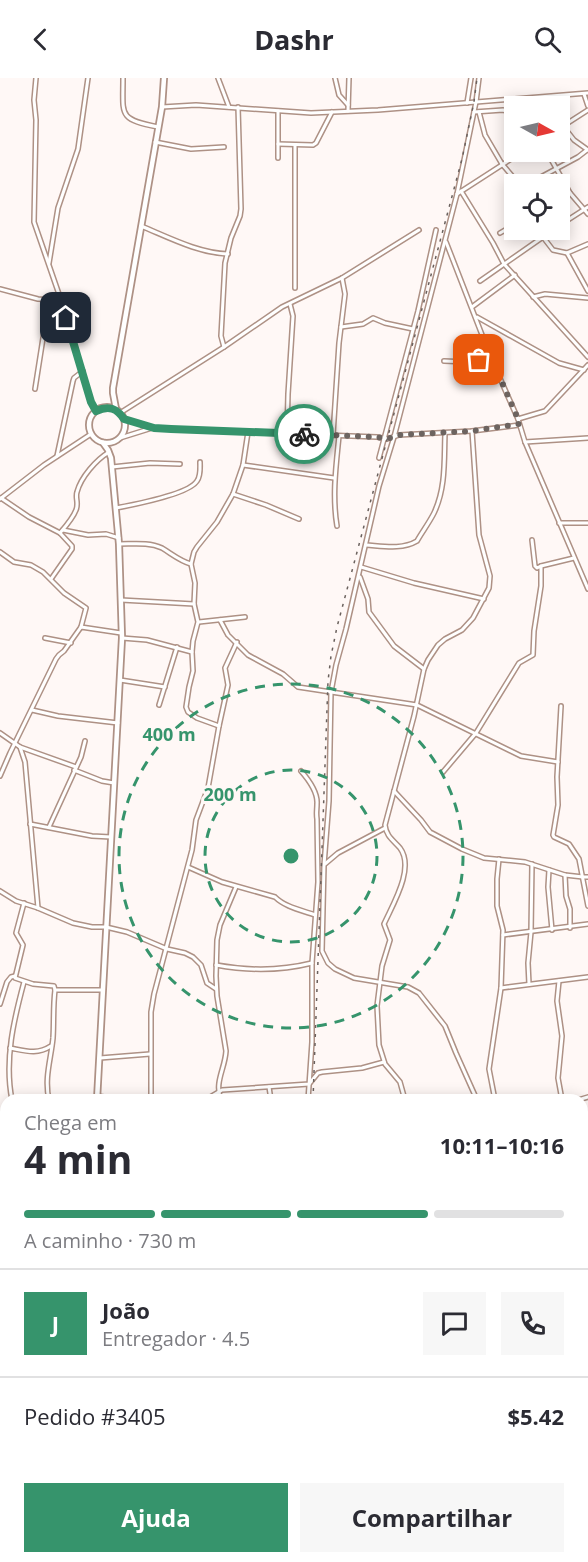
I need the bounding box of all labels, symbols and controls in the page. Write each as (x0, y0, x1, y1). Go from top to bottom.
text: Dashr (254, 21, 334, 58)
icon: back (24, 23, 57, 56)
icon: search (531, 23, 564, 56)
north arrow (504, 96, 570, 162)
map controls (504, 96, 570, 240)
button: locate (504, 174, 570, 240)
pin (40, 292, 91, 343)
icon: home (49, 301, 82, 334)
pin (453, 334, 504, 385)
icon: bag (462, 343, 495, 376)
courier (274, 404, 334, 464)
icon: bike (288, 418, 321, 451)
text: 400 m (142, 722, 196, 746)
text: 200 m (203, 782, 257, 806)
centre of rings (281, 846, 301, 866)
text: Chega em (24, 1109, 117, 1136)
text: 10:11–10:16 (440, 1130, 564, 1160)
text: 4 min (24, 1132, 132, 1185)
text: A caminho · 730 m (24, 1227, 196, 1254)
button: chat (423, 1292, 486, 1355)
button: phone (501, 1292, 564, 1355)
text: João (102, 1295, 150, 1325)
text: J (52, 1308, 59, 1338)
text: Entregador · 4.5 (102, 1325, 250, 1352)
text: Pedido #3405 (24, 1401, 166, 1431)
text: $5.42 (507, 1401, 564, 1431)
button: Ajuda (24, 1483, 288, 1552)
button: Compartilhar (300, 1483, 564, 1552)

